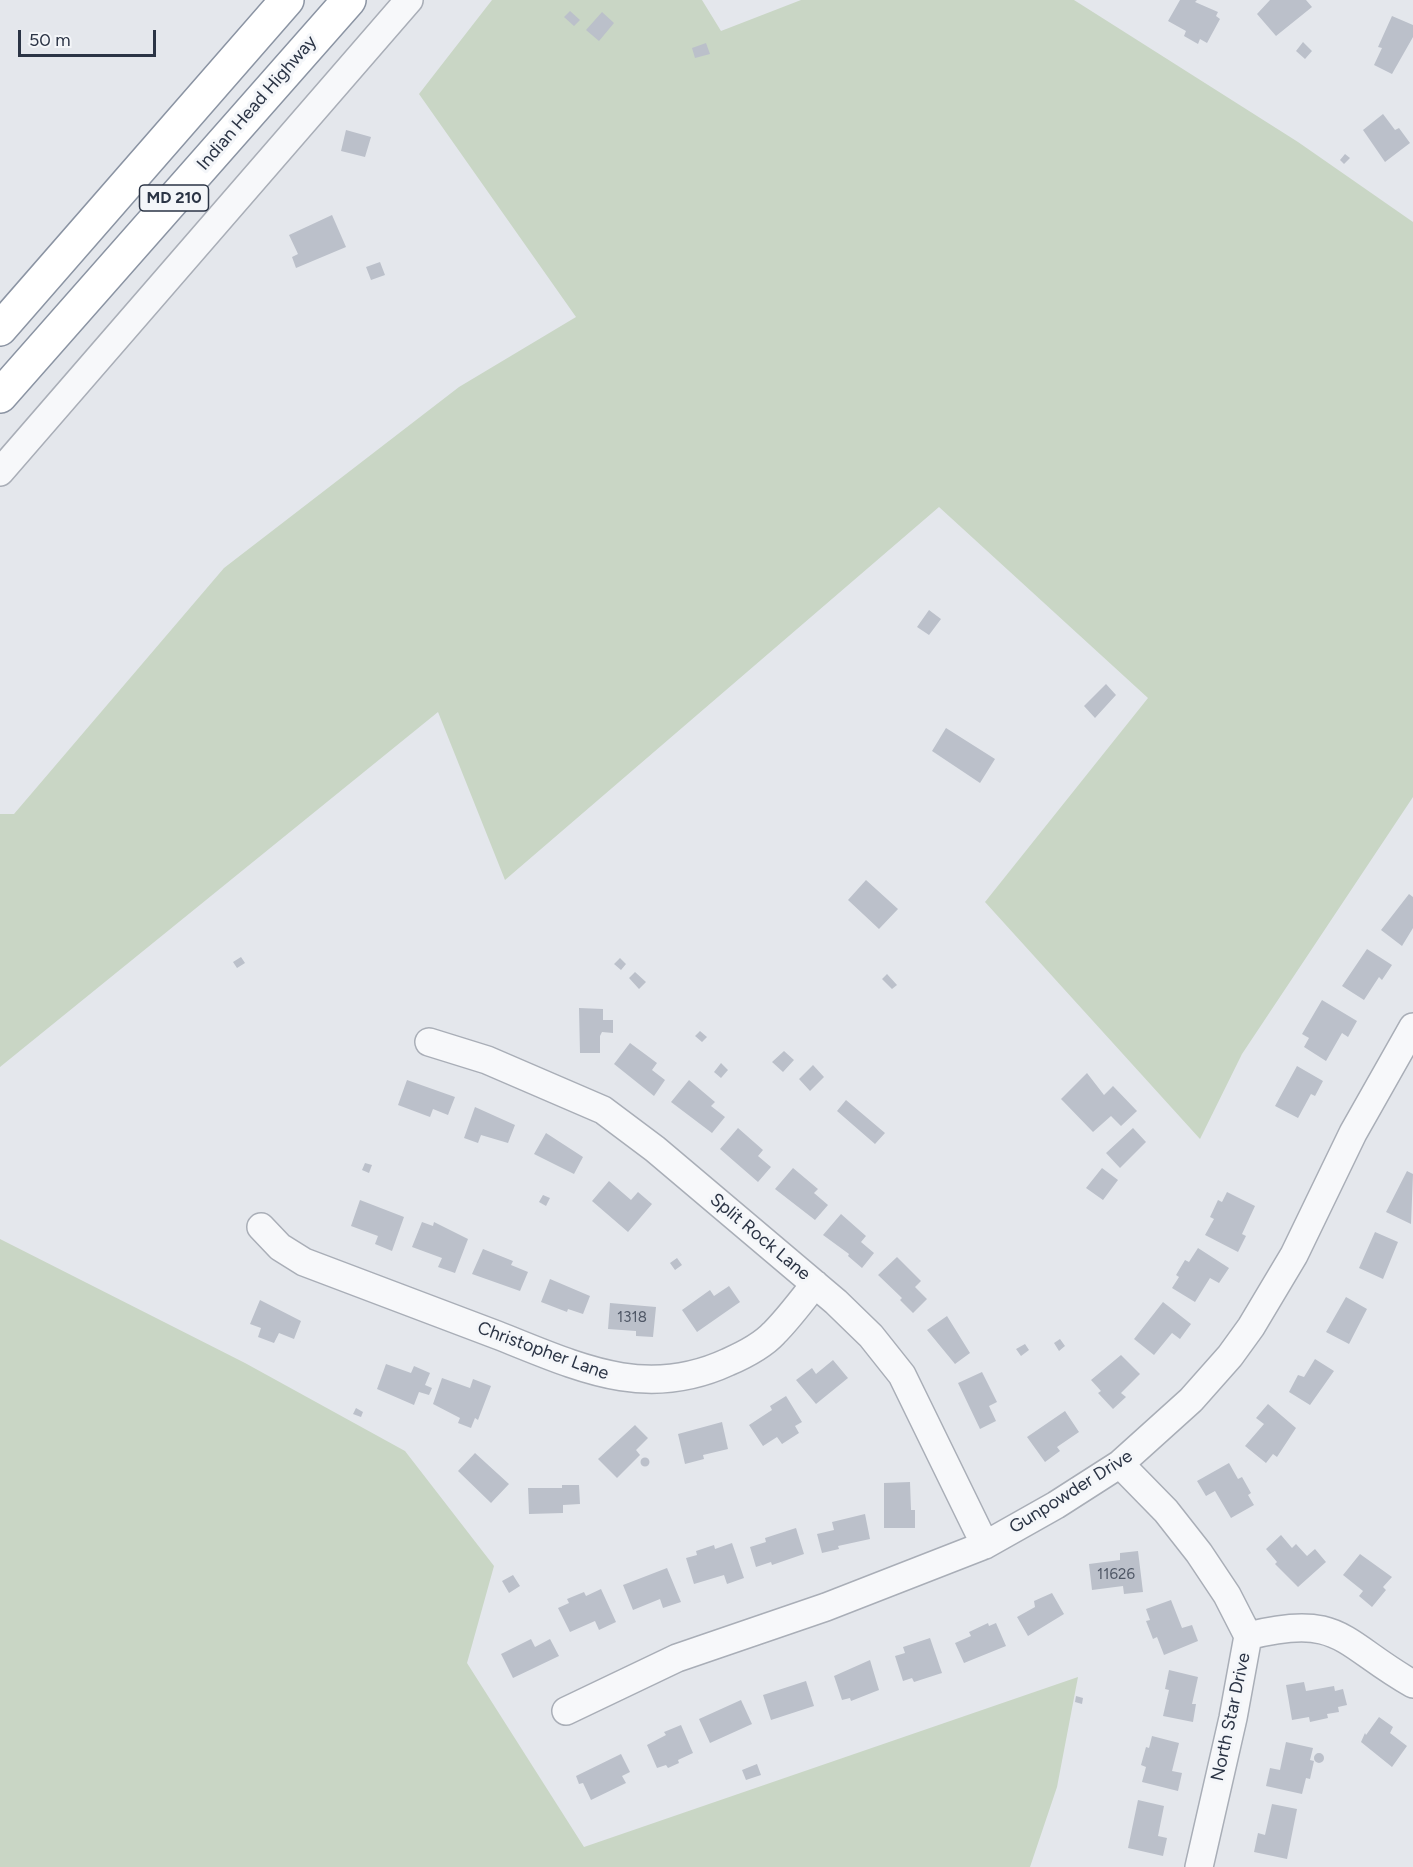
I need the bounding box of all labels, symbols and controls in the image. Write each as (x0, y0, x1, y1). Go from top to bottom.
scale bar (21, 18, 159, 56)
text: 50 m (29, 29, 71, 51)
street label: Indian Head Highway (193, 31, 321, 175)
road number: MD 210 (140, 185, 208, 211)
street label: Split Rock Lane (706, 1189, 814, 1285)
house number: 1318 (617, 1309, 647, 1327)
street label: Christopher Lane (474, 1317, 612, 1385)
street label: Gunpowder Drive (1005, 1445, 1137, 1539)
house number: 11626 (1097, 1566, 1135, 1584)
street label: North Star Drive (1207, 1651, 1255, 1783)

